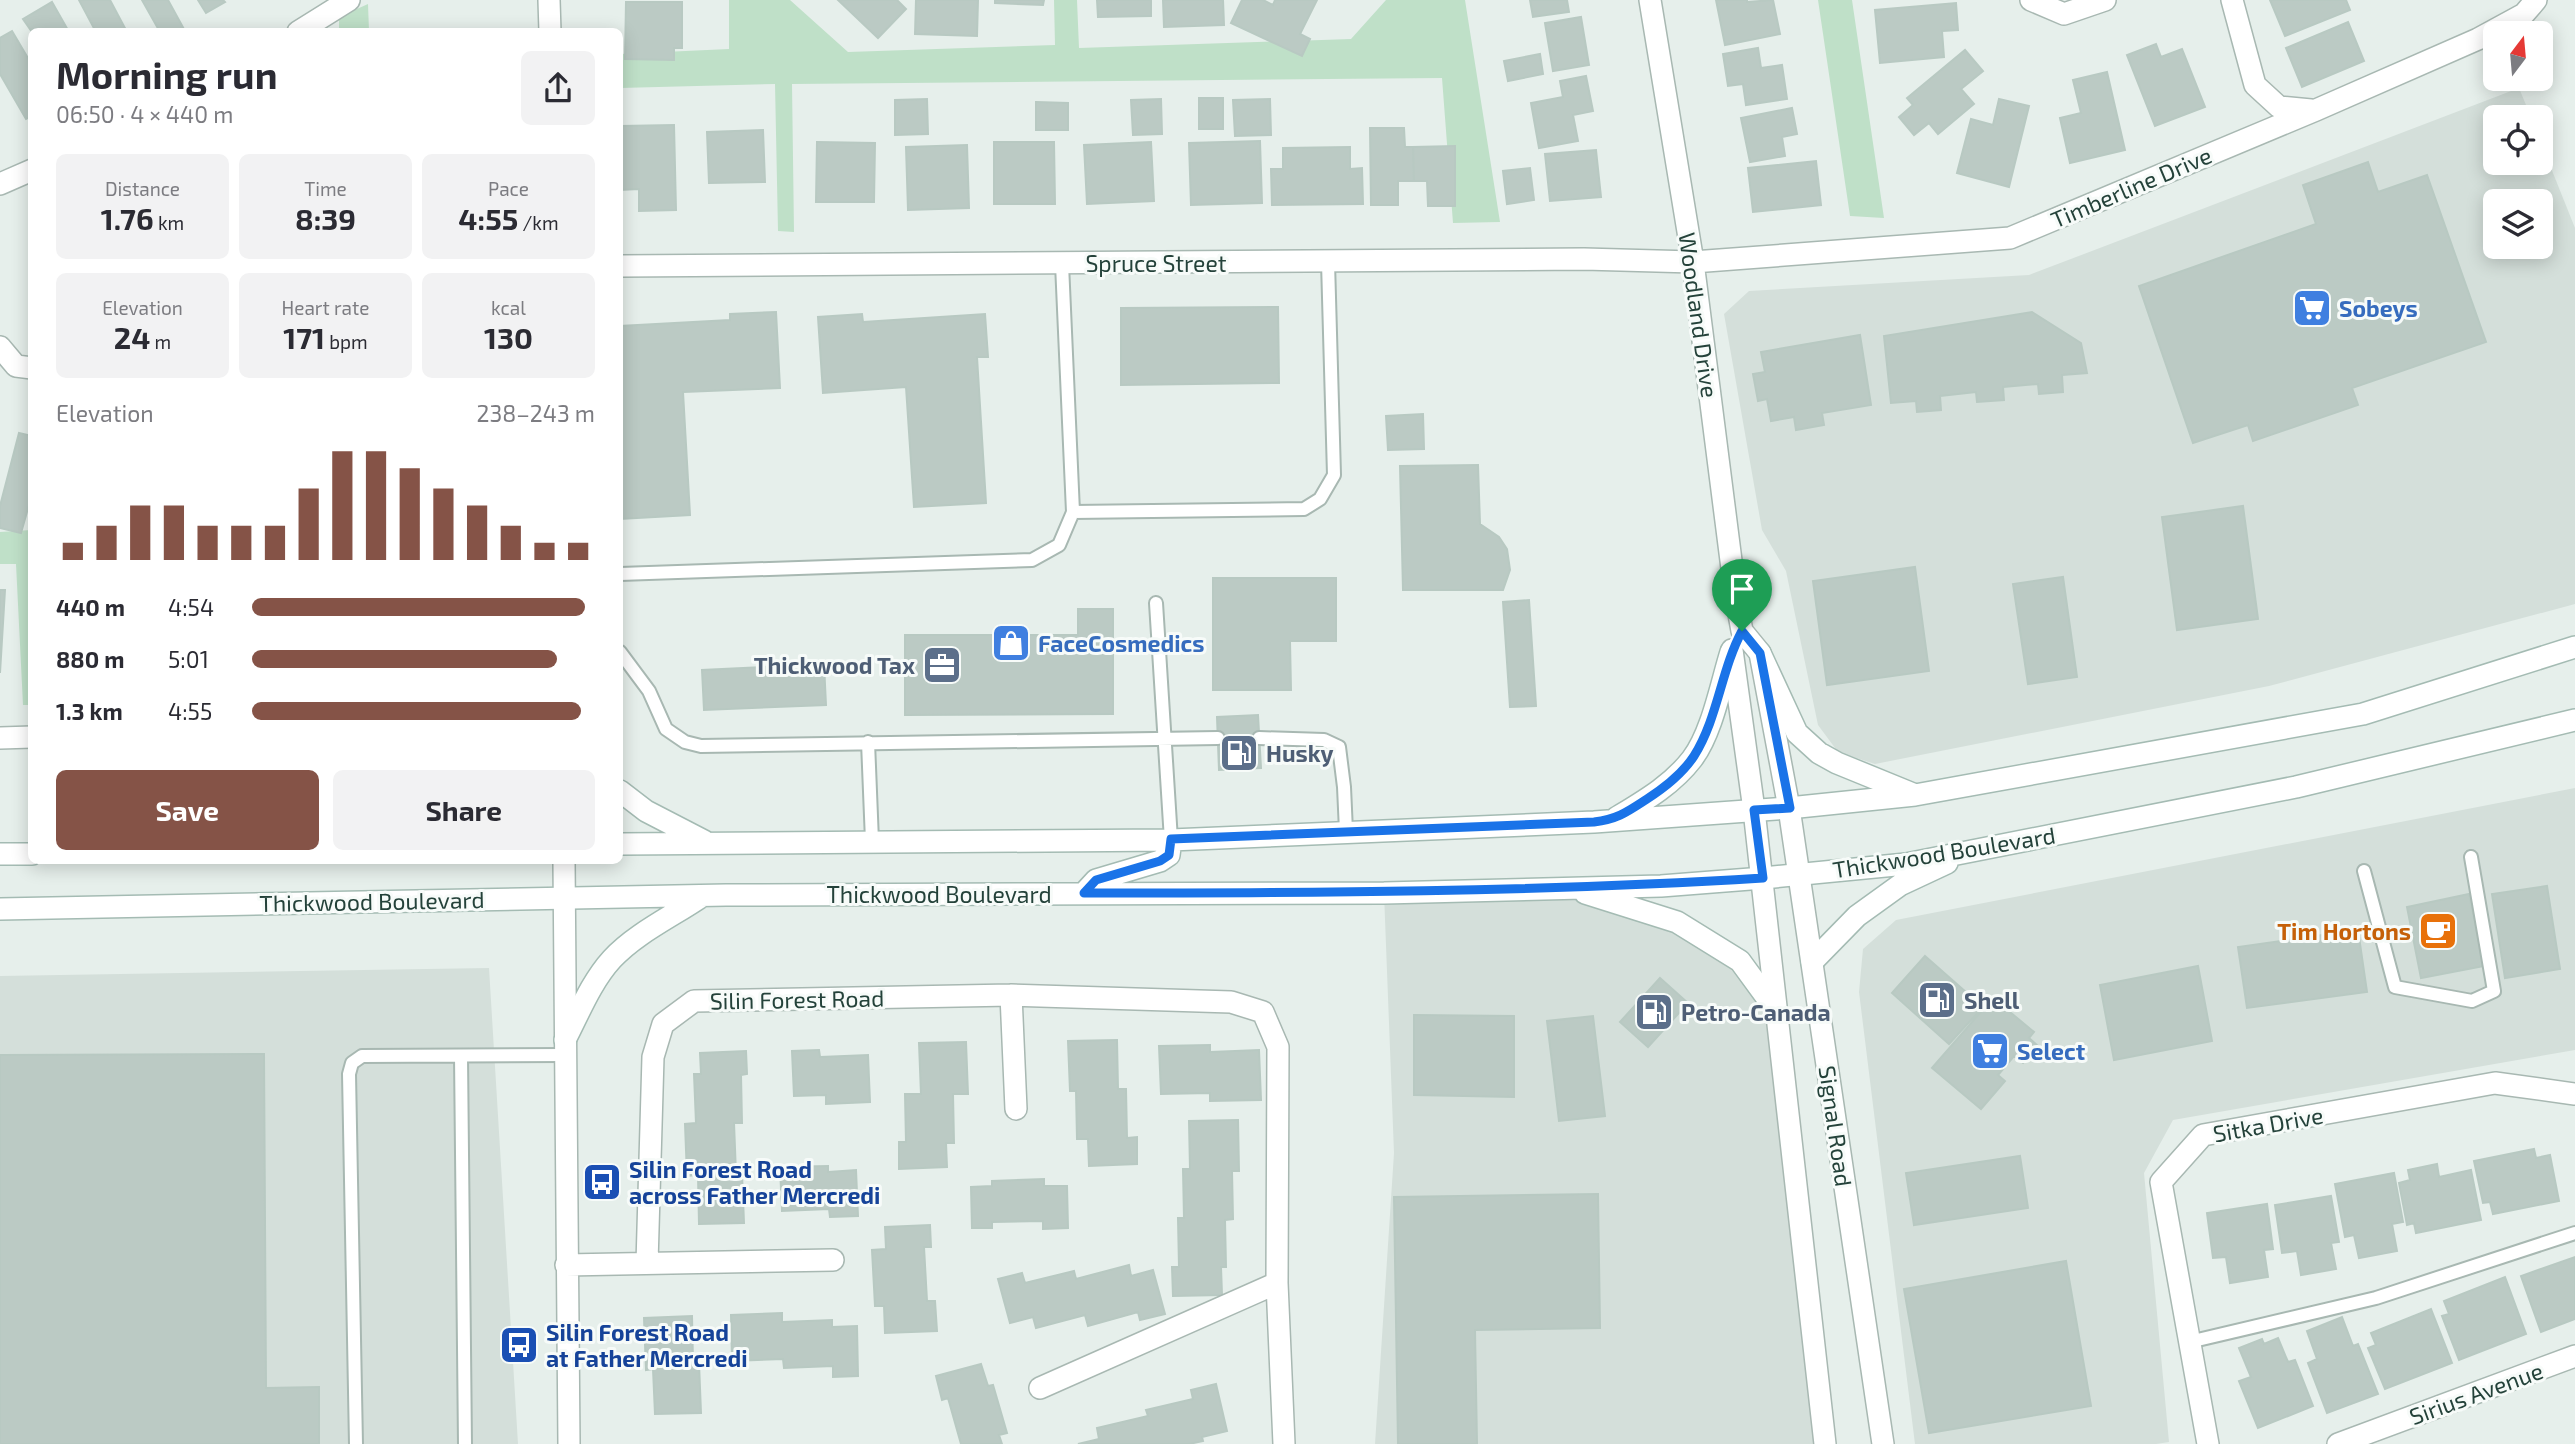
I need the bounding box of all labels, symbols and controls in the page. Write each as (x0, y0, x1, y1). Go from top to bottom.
north arrow (2483, 21, 2553, 91)
map controls (2483, 21, 2553, 259)
text: Morning run (56, 51, 277, 97)
button: share (521, 51, 595, 125)
text: 06:50 · 4 × 440 m (56, 100, 233, 128)
button: locate (2483, 105, 2553, 175)
street label: Timberline Drive (2046, 141, 2216, 233)
text: Distance (105, 177, 180, 200)
text: Time (304, 177, 347, 200)
text: Pace (488, 177, 529, 200)
button: layers (2483, 189, 2553, 259)
text: 1.76 (101, 200, 154, 236)
text: 8:39 (295, 200, 356, 236)
text: 4:55 (458, 200, 518, 236)
text: km (154, 211, 184, 234)
text: /km (518, 211, 559, 234)
street label: Woodland Drive (1674, 231, 1724, 399)
street label: Spruce Street (1085, 249, 1227, 277)
supermarket icon: Sobeys (2291, 287, 2333, 329)
place label: Sobeys (2339, 294, 2418, 322)
text: Elevation (102, 296, 183, 319)
text: Heart rate (282, 296, 369, 319)
text: kcal (491, 296, 526, 319)
text: 24 (114, 319, 150, 355)
text: 171 (283, 319, 325, 355)
text: 130 (484, 319, 533, 355)
text: m (150, 330, 171, 353)
text: bpm (325, 330, 368, 353)
text: Elevation (56, 399, 154, 427)
text: 238–243 m (477, 399, 595, 427)
pin (1712, 559, 1772, 631)
icon: arrive (1723, 570, 1761, 608)
text: 440 m (56, 593, 125, 621)
text: 4:54 (168, 593, 214, 621)
shop icon: FaceCosmedics (990, 622, 1032, 664)
place label: FaceCosmedics (1038, 629, 1205, 657)
office icon: Thickwood Tax (921, 644, 963, 686)
text: 880 m (56, 645, 124, 673)
text: 5:01 (168, 645, 209, 673)
place label: Thickwood Tax (754, 651, 915, 679)
text: 1.3 km (56, 697, 123, 725)
text: 4:55 (168, 697, 212, 725)
fuel station icon: Husky (1218, 732, 1260, 774)
place label: Husky (1266, 739, 1334, 767)
button: Save (56, 770, 319, 850)
button: Share (333, 770, 595, 850)
street label: Thickwood Boulevard (1831, 821, 2057, 883)
street label: Thickwood Boulevard (826, 880, 1052, 908)
street label: Thickwood Boulevard (259, 885, 485, 917)
cafe icon: Tim Hortons (2417, 910, 2459, 952)
place label: Tim Hortons (2277, 917, 2411, 945)
fuel station icon: Shell (1916, 979, 1958, 1021)
street label: Silin Forest Road (709, 983, 885, 1015)
place label: Shell (1964, 986, 2020, 1014)
fuel station icon: Petro-Canada (1633, 991, 1675, 1033)
place label: Petro-Canada (1681, 998, 1831, 1026)
supermarket icon: Select (1969, 1030, 2011, 1072)
place label: Select (2017, 1037, 2085, 1065)
street label: Signal Road (1814, 1064, 1858, 1188)
street label: Sitka Drive (2211, 1101, 2325, 1147)
place label: Silin Forest Road across Father Mercredi (629, 1155, 880, 1209)
bus stop icon: Silin Forest Road across Father Mercredi (581, 1161, 623, 1203)
place label: Silin Forest Road at Father Mercredi (546, 1318, 748, 1372)
bus stop icon: Silin Forest Road at Father Mercredi (498, 1324, 540, 1366)
street label: Sirius Avenue (2405, 1356, 2547, 1430)

